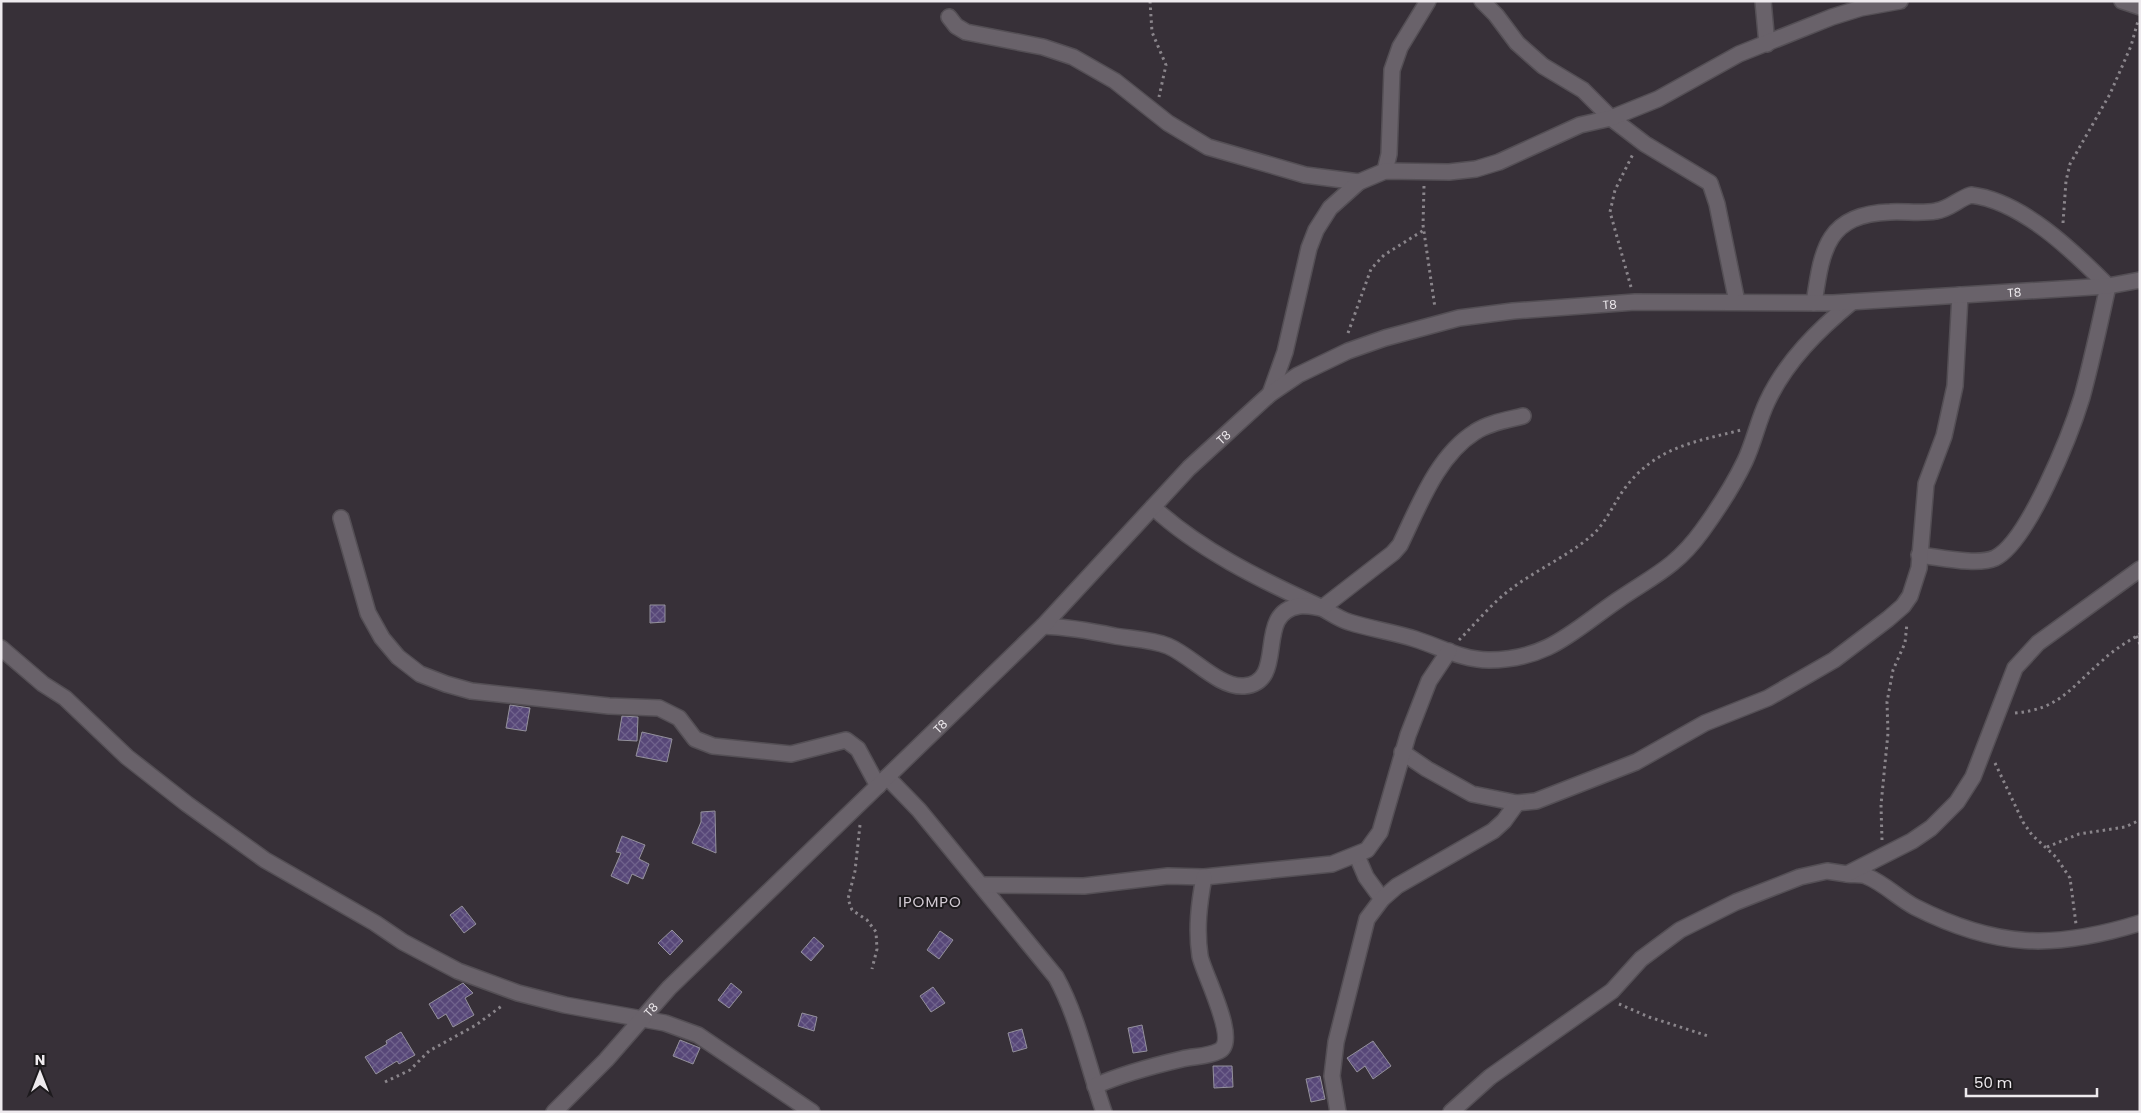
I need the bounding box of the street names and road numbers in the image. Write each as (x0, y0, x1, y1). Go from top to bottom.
street label: T8 (2007, 283, 2022, 301)
street label: T8 (1602, 295, 1617, 313)
street label: T8 (1212, 426, 1234, 448)
street label: T8 (929, 715, 951, 737)
street label: T8 (639, 998, 661, 1020)

